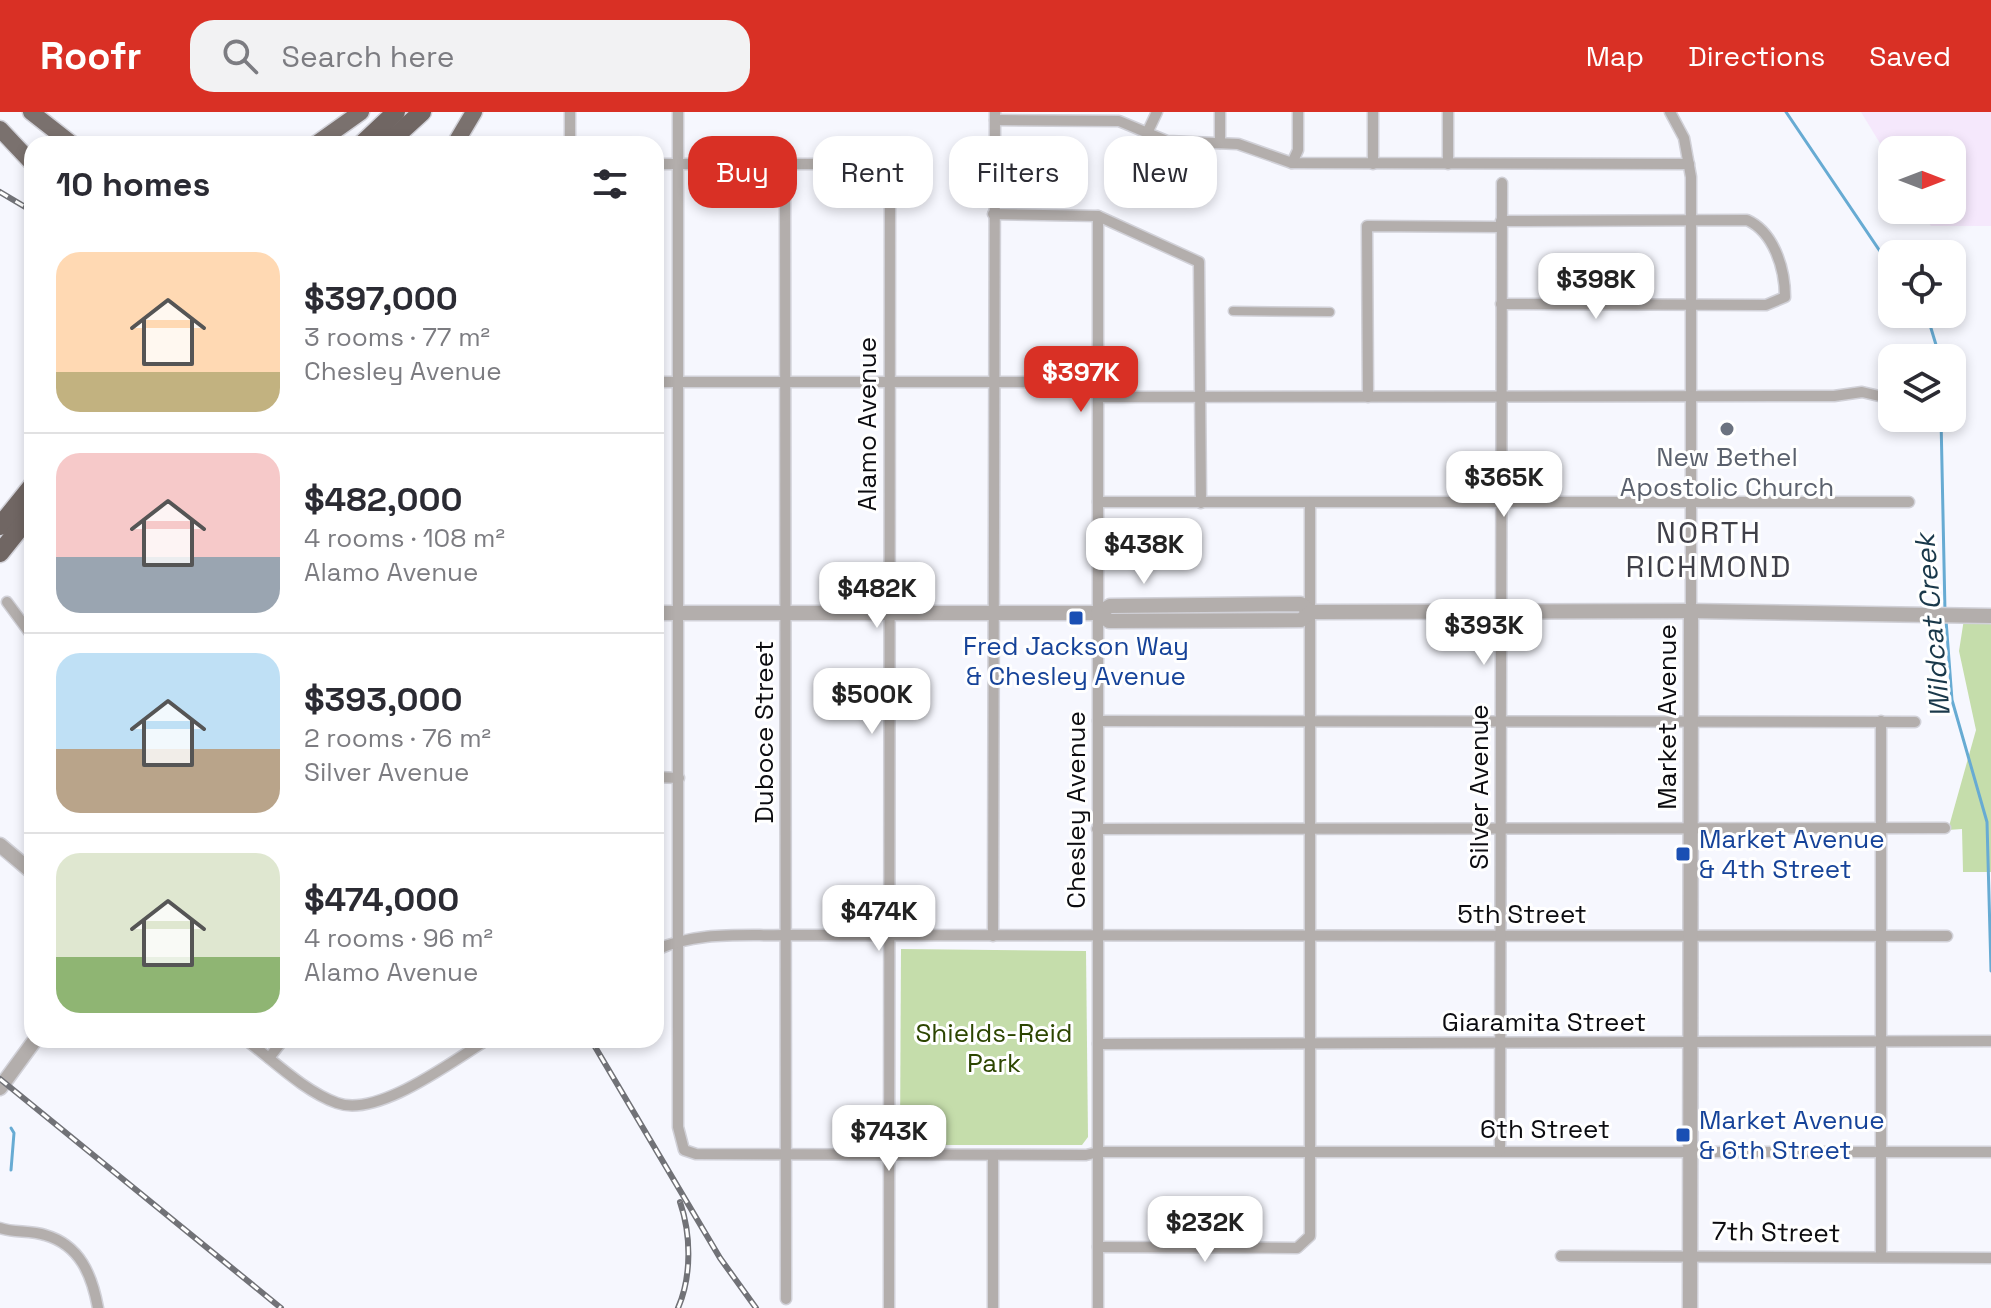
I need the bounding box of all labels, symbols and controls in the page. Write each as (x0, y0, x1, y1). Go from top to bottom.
search box (190, 20, 750, 92)
text: Roofr (40, 32, 142, 80)
icon: search (218, 34, 262, 78)
text: Search here (282, 37, 454, 76)
text: Map (1586, 38, 1644, 74)
text: Directions (1688, 38, 1825, 74)
text: Saved (1869, 38, 1951, 74)
chip: Buy (688, 136, 797, 208)
chip: Rent (813, 136, 933, 208)
chip: Filters (949, 136, 1088, 208)
chip: New (1104, 136, 1217, 208)
north arrow (1878, 136, 1966, 224)
map controls (1878, 136, 1966, 432)
icon: filters (588, 162, 632, 206)
text: 10 homes (56, 163, 210, 206)
button: locate (1878, 240, 1966, 328)
pin: $398K (1540, 253, 1652, 321)
text: $398K (1556, 262, 1636, 296)
text: $397,000 (304, 277, 458, 320)
icon: home (120, 284, 216, 380)
text: 3 rooms · 77 m² (304, 320, 490, 354)
street label: Alamo Avenue (850, 337, 884, 511)
button: layers (1878, 344, 1966, 432)
pin: $397K (1025, 346, 1137, 414)
text: Chesley Avenue (304, 354, 502, 388)
text: $397K (1042, 355, 1120, 389)
marker: New Bethel Apostolic Church (1718, 420, 1736, 438)
place label: New Bethel Apostolic Church (1620, 440, 1834, 504)
pin: $365K (1448, 451, 1560, 519)
text: $365K (1464, 460, 1544, 494)
text: $482,000 (304, 478, 463, 521)
icon: home (120, 485, 216, 581)
district label: NORTH RICHMOND (1625, 513, 1793, 586)
pin: $438K (1088, 518, 1200, 586)
text: 4 rooms · 108 m² (304, 521, 505, 555)
text: $438K (1104, 527, 1184, 561)
water label: Wildcat Creek (1906, 530, 1958, 719)
text: Alamo Avenue (304, 555, 478, 589)
pin: $482K (821, 562, 933, 630)
text: $482K (837, 571, 917, 605)
pin: $393K (1428, 599, 1540, 667)
text: $393K (1444, 608, 1524, 642)
marker: Fred Jackson Way & Chesley Avenue (1067, 609, 1085, 627)
street label: Market Avenue (1650, 624, 1684, 810)
place label: Fred Jackson Way & Chesley Avenue (963, 629, 1189, 693)
street label: Duboce Street (747, 640, 781, 824)
pin: $500K (816, 668, 928, 736)
text: $500K (831, 677, 913, 711)
text: $393,000 (304, 678, 463, 721)
icon: home (120, 685, 216, 781)
street label: Silver Avenue (1462, 704, 1496, 870)
street label: Chesley Avenue (1059, 711, 1093, 909)
text: 2 rooms · 76 m² (304, 721, 491, 755)
text: Silver Avenue (304, 755, 470, 789)
place label: Market Avenue & 4th Street (1699, 822, 1885, 886)
marker: Market Avenue & 4th Street (1674, 845, 1692, 863)
text: $474,000 (304, 878, 459, 921)
icon: home (120, 885, 216, 981)
pin: $474K (823, 885, 935, 953)
text: $474K (840, 894, 918, 928)
street label: 5th Street (1457, 897, 1587, 931)
text: 4 rooms · 96 m² (304, 921, 493, 955)
text: Alamo Avenue (304, 955, 478, 989)
street label: Giaramita Street (1442, 1005, 1646, 1039)
park label: Shields-Reid Park (915, 1016, 1073, 1080)
place label: Market Avenue & 6th Street (1699, 1103, 1885, 1167)
pin: $743K (833, 1105, 945, 1173)
street label: 6th Street (1480, 1112, 1610, 1146)
text: $743K (850, 1114, 928, 1148)
marker: Market Avenue & 6th Street (1674, 1126, 1692, 1144)
pin: $232K (1149, 1196, 1261, 1264)
text: $232K (1166, 1205, 1244, 1239)
street label: 7th Street (1711, 1214, 1841, 1250)

